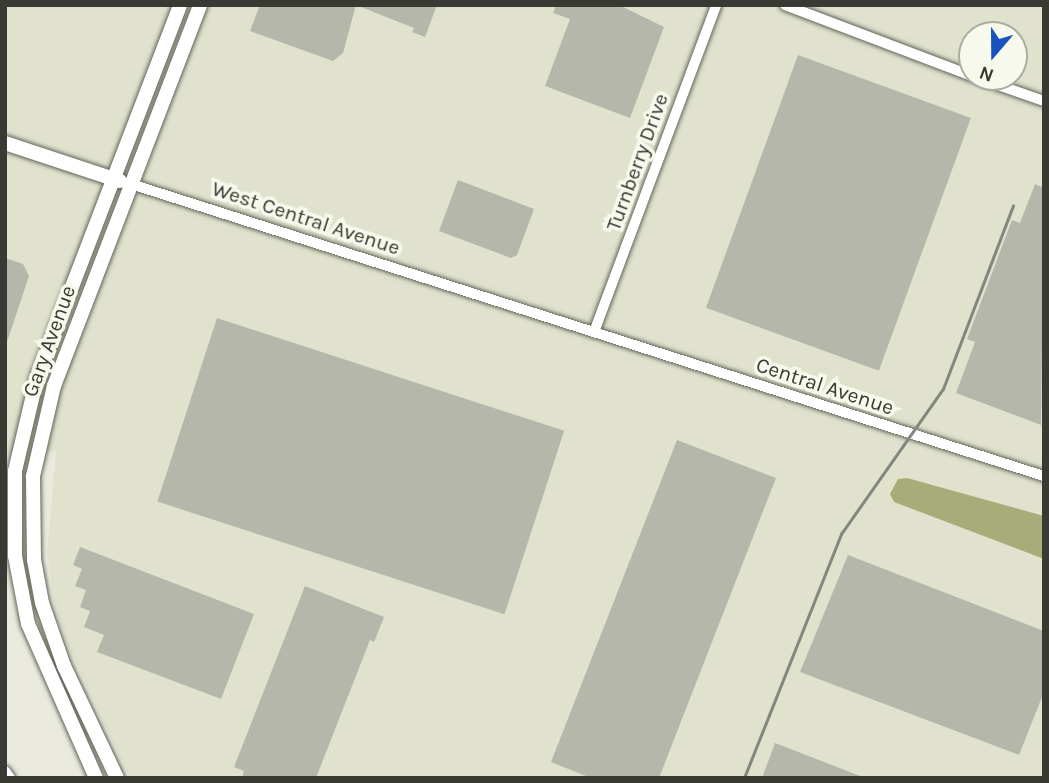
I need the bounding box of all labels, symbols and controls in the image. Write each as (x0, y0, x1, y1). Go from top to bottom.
north arrow (958, 21, 1028, 91)
text: N (976, 61, 997, 87)
street label: Turnberry Drive (600, 90, 674, 234)
street label: West Central Avenue (209, 176, 403, 260)
street label: Gary Avenue (17, 282, 81, 400)
street label: Central Avenue (753, 352, 897, 420)

